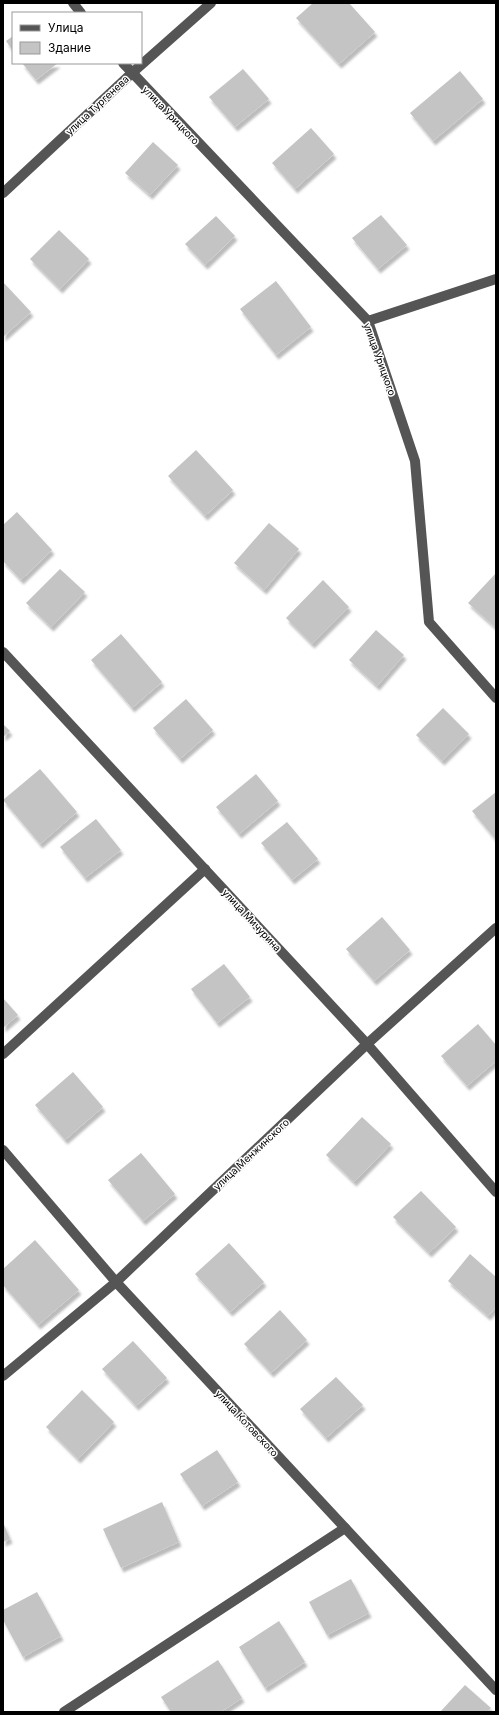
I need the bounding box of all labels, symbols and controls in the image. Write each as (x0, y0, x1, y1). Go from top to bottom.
legend (12, 12, 142, 64)
text: Улица (48, 20, 83, 35)
text: Здание (48, 40, 91, 55)
street label: улица Тургенева (63, 73, 131, 137)
street label: улица Урицкого (140, 83, 202, 147)
street label: улица Урицкого (361, 321, 399, 397)
street label: улица Мичурина (220, 886, 284, 954)
street label: улица Менжинского (211, 1116, 291, 1192)
street label: улица Котовского (213, 1387, 281, 1459)

